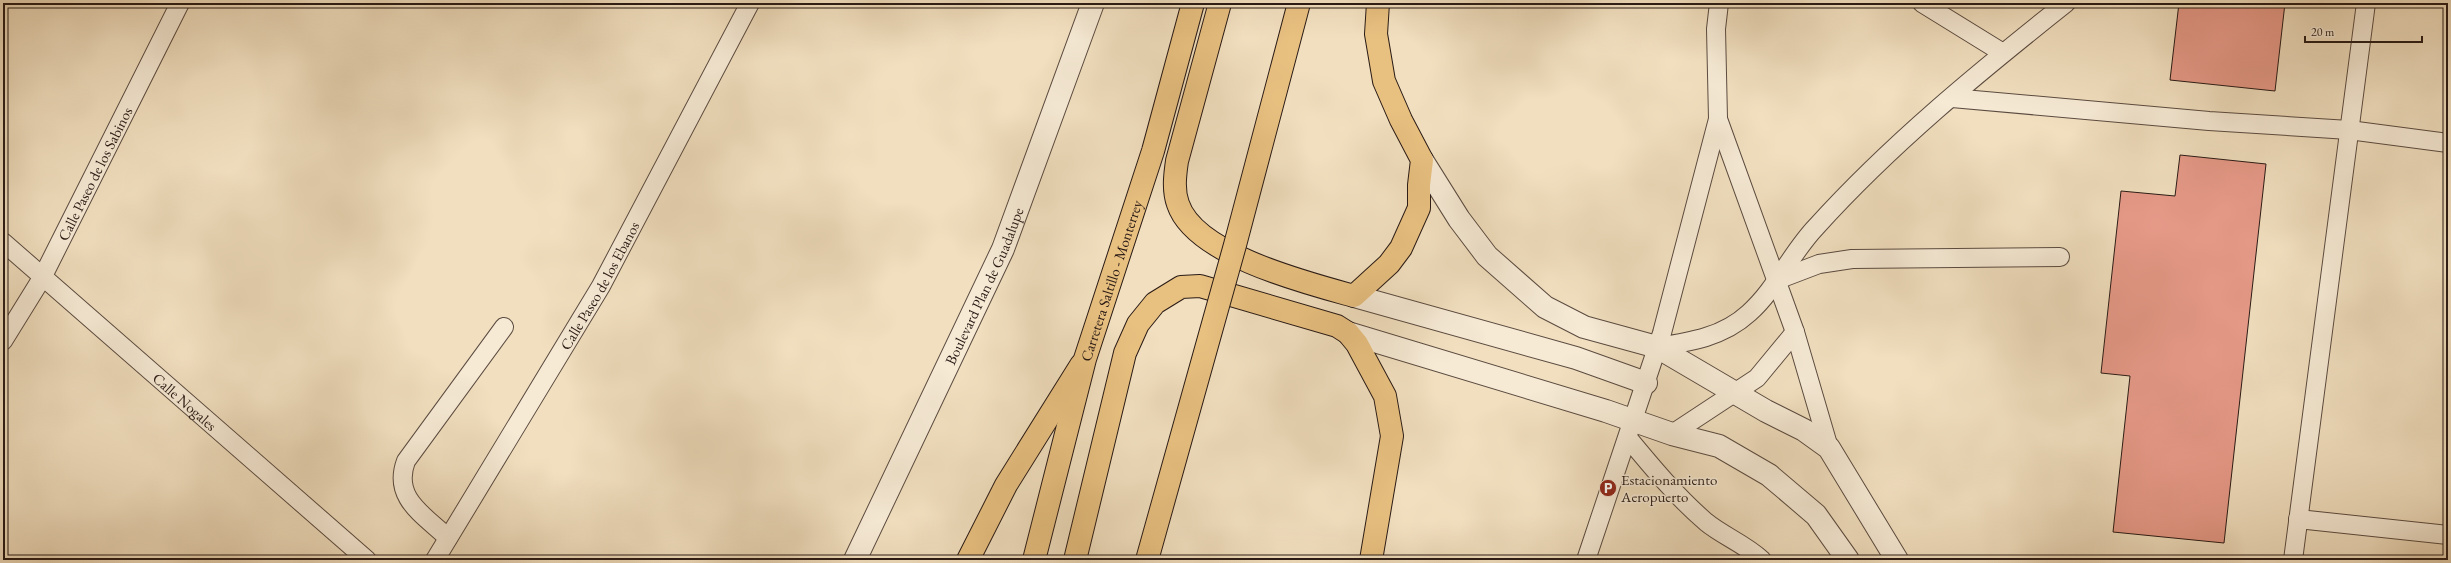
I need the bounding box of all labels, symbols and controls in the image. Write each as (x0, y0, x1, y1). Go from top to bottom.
scale bar (2305, 18, 2422, 44)
text: 20 m (2311, 24, 2335, 40)
street label: Calle Paseo de los Sabinos (53, 103, 136, 244)
street label: Carretera Saltillo - Monterrey (1075, 197, 1146, 364)
street label: Boulevard Plan de Guadalupe (940, 204, 1027, 367)
street label: Calle Paseo de los Ebanos (555, 218, 643, 353)
street label: Calle Nogales (149, 368, 221, 434)
place label: Estacionamiento Aeropuerto (1620, 470, 1717, 506)
parking icon: Estacionamiento Aeropuerto (1598, 478, 1618, 498)

